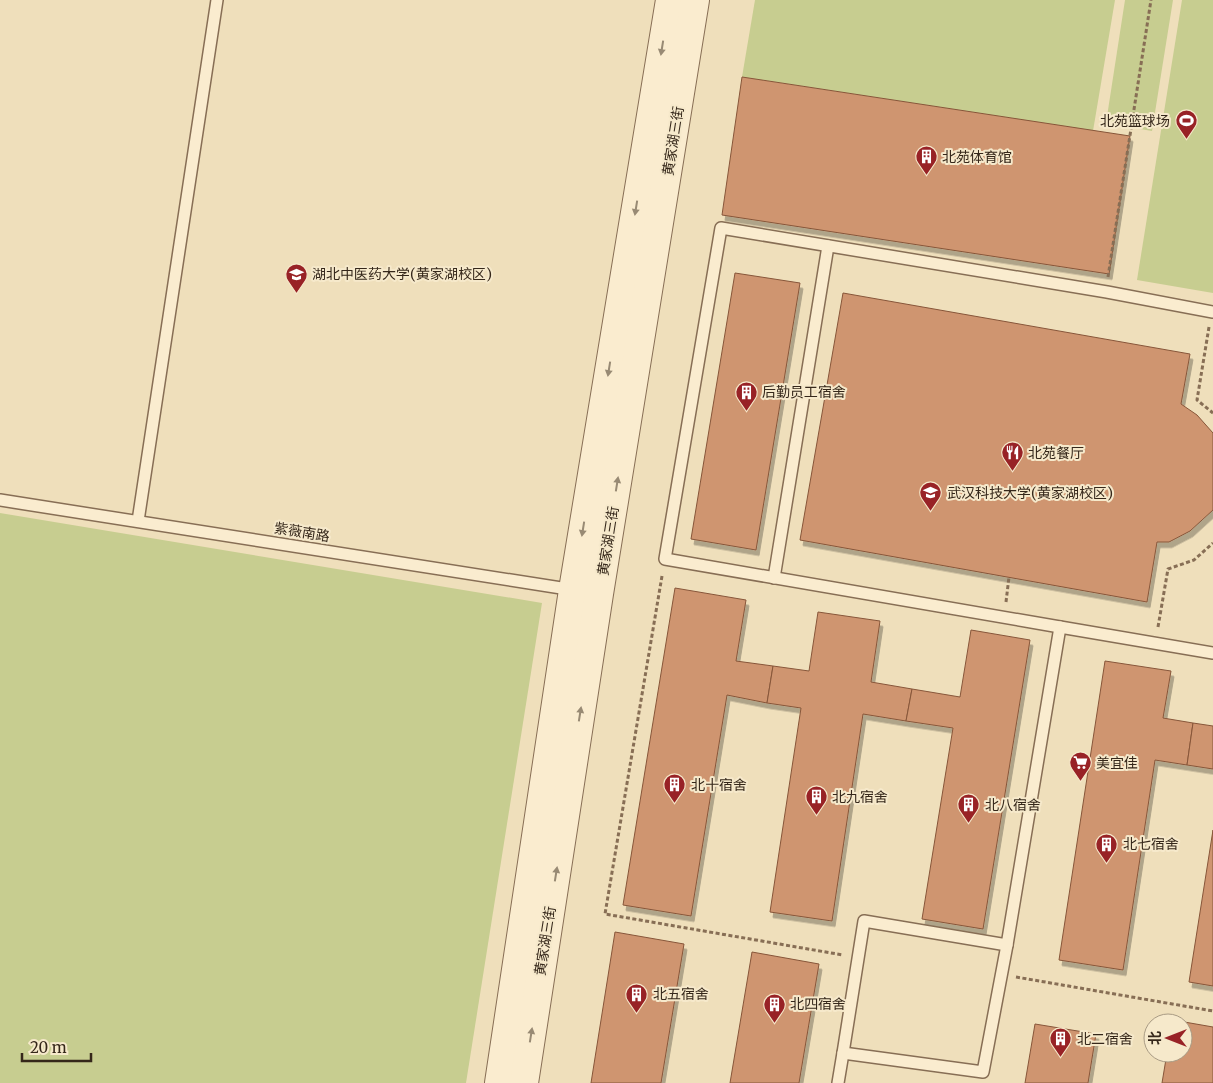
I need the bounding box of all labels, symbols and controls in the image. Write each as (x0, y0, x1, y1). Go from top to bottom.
one-way arrow (658, 40, 666, 56)
street label: 黄家湖三街 (659, 105, 687, 177)
sports icon: 北苑篮球场 (1174, 109, 1198, 140)
place label: 北苑篮球场 (1100, 112, 1170, 130)
building icon: 北苑体育馆 (914, 145, 938, 176)
place label: 北苑体育馆 (942, 148, 1012, 166)
one-way arrow (631, 201, 639, 217)
school or university icon: 湖北中医药大学(黄家湖校区) (284, 262, 308, 293)
place label: 湖北中医药大学(黄家湖校区) (312, 265, 492, 283)
one-way arrow (605, 361, 613, 377)
building icon: 后勤员工宿舍 (734, 380, 758, 411)
place label: 后勤员工宿舍 (762, 383, 846, 401)
restaurant icon: 北苑餐厅 (1000, 441, 1024, 472)
place label: 北苑餐厅 (1028, 444, 1084, 462)
one-way arrow (613, 476, 621, 492)
school or university icon: 武汉科技大学(黄家湖校区) (919, 481, 943, 512)
place label: 武汉科技大学(黄家湖校区) (947, 484, 1113, 502)
street label: 黄家湖三街 (594, 505, 622, 577)
street label: 紫薇南路 (273, 519, 331, 545)
one-way arrow (578, 521, 586, 537)
one-way arrow (577, 705, 585, 721)
supermarket icon: 美宜佳 (1068, 751, 1092, 782)
place label: 美宜佳 (1096, 754, 1138, 772)
building icon: 北十宿舍 (663, 773, 687, 804)
place label: 北十宿舍 (691, 776, 747, 794)
building icon: 北九宿舍 (804, 785, 828, 816)
place label: 北九宿舍 (832, 788, 888, 806)
building icon: 北八宿舍 (957, 793, 981, 824)
place label: 北八宿舍 (985, 796, 1041, 814)
building icon: 北七宿舍 (1095, 832, 1119, 863)
place label: 北七宿舍 (1123, 835, 1179, 853)
one-way arrow (552, 866, 560, 882)
street label: 黄家湖三街 (531, 905, 559, 977)
building icon: 北五宿舍 (625, 982, 649, 1013)
place label: 北五宿舍 (653, 985, 709, 1003)
building icon: 北四宿舍 (762, 992, 786, 1023)
place label: 北四宿舍 (790, 995, 846, 1013)
north arrow (1143, 1013, 1193, 1063)
one-way arrow (527, 1026, 535, 1042)
building icon: 北二宿舍 (1049, 1027, 1073, 1058)
scale bar (22, 1030, 91, 1062)
place label: 北二宿舍 (1077, 1030, 1133, 1048)
text: 北 (1146, 1031, 1164, 1045)
text: 20 m (30, 1038, 67, 1057)

